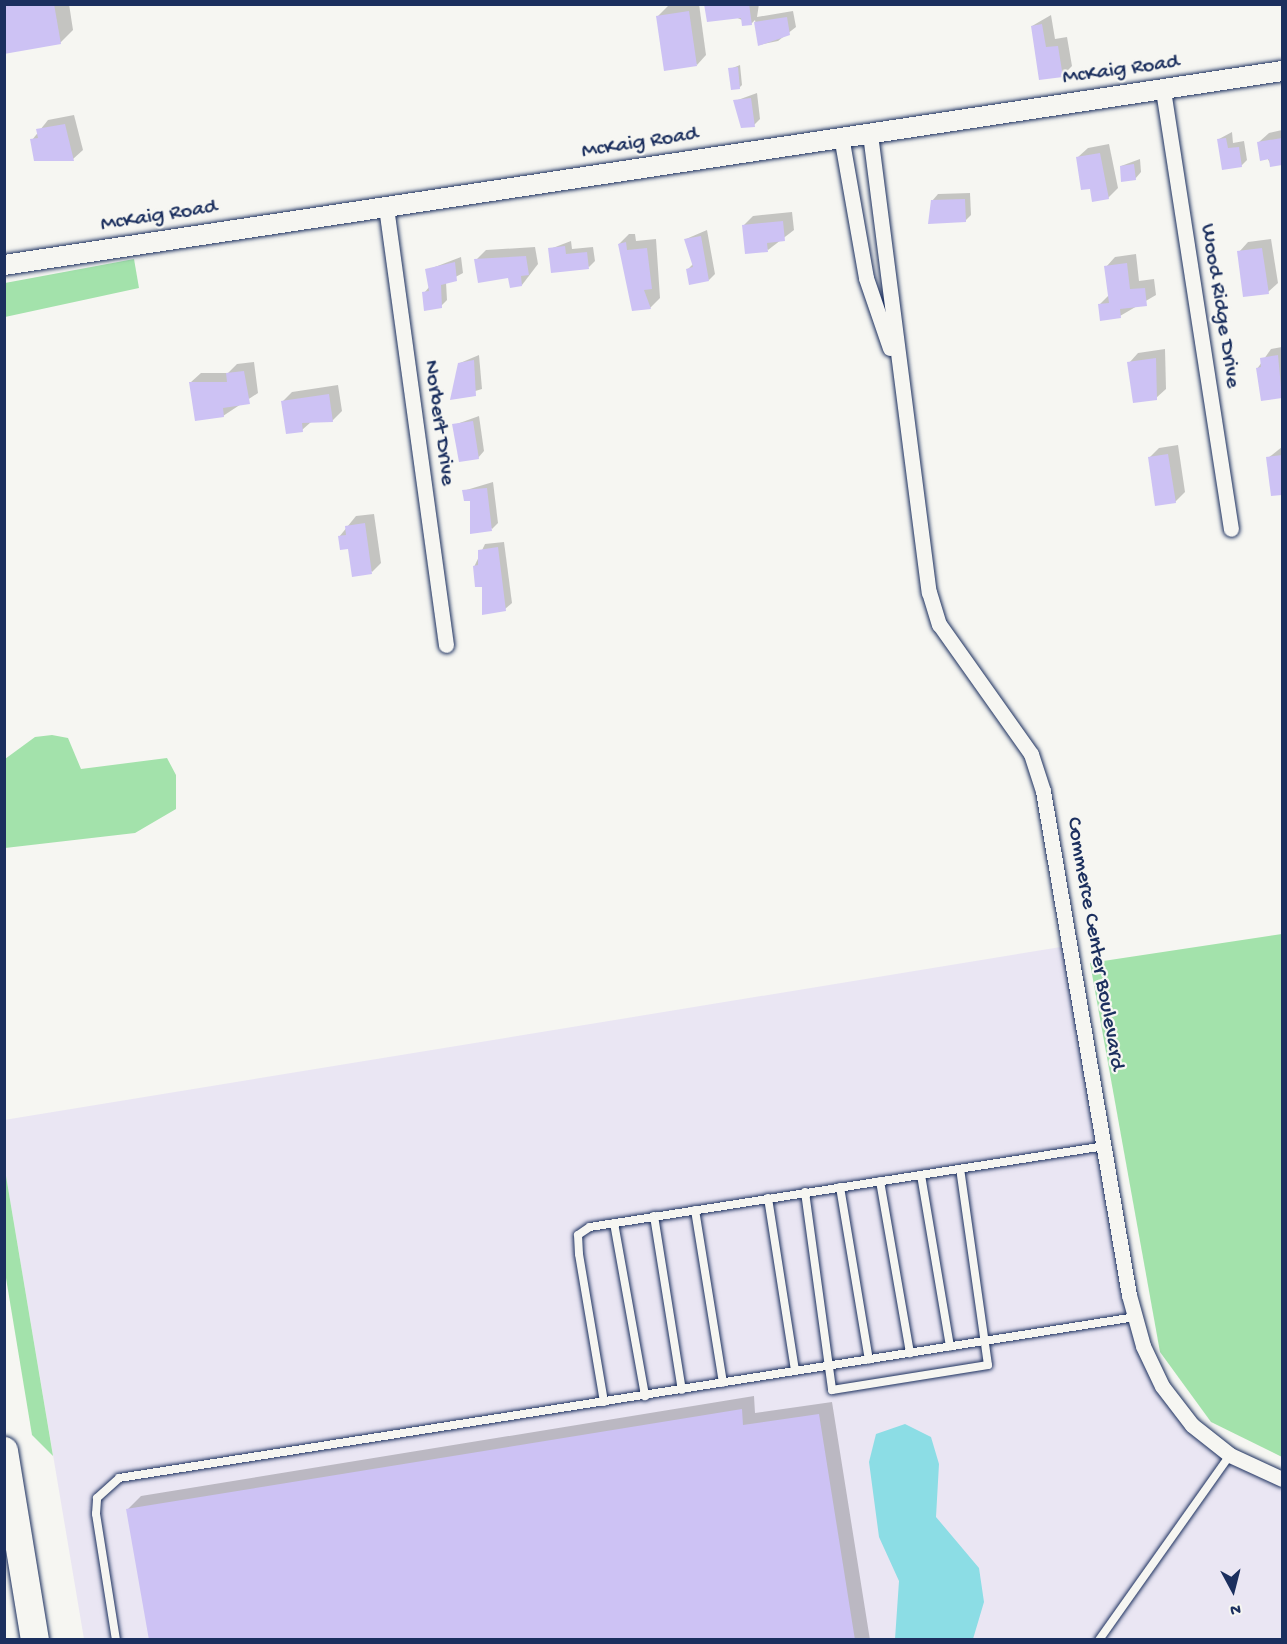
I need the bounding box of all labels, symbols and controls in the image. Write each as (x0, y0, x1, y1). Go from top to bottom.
street label: McKaig Road (1061, 50, 1181, 92)
street label: McKaig Road (580, 122, 700, 166)
street label: McKaig Road (99, 195, 219, 239)
street label: Wood Ridge Drive (1193, 222, 1245, 390)
street label: Norbert Drive (416, 359, 460, 487)
street label: Commerce Center Boulevard (1059, 815, 1129, 1073)
north arrow (1203, 1560, 1263, 1620)
text: N (1229, 1598, 1242, 1618)

